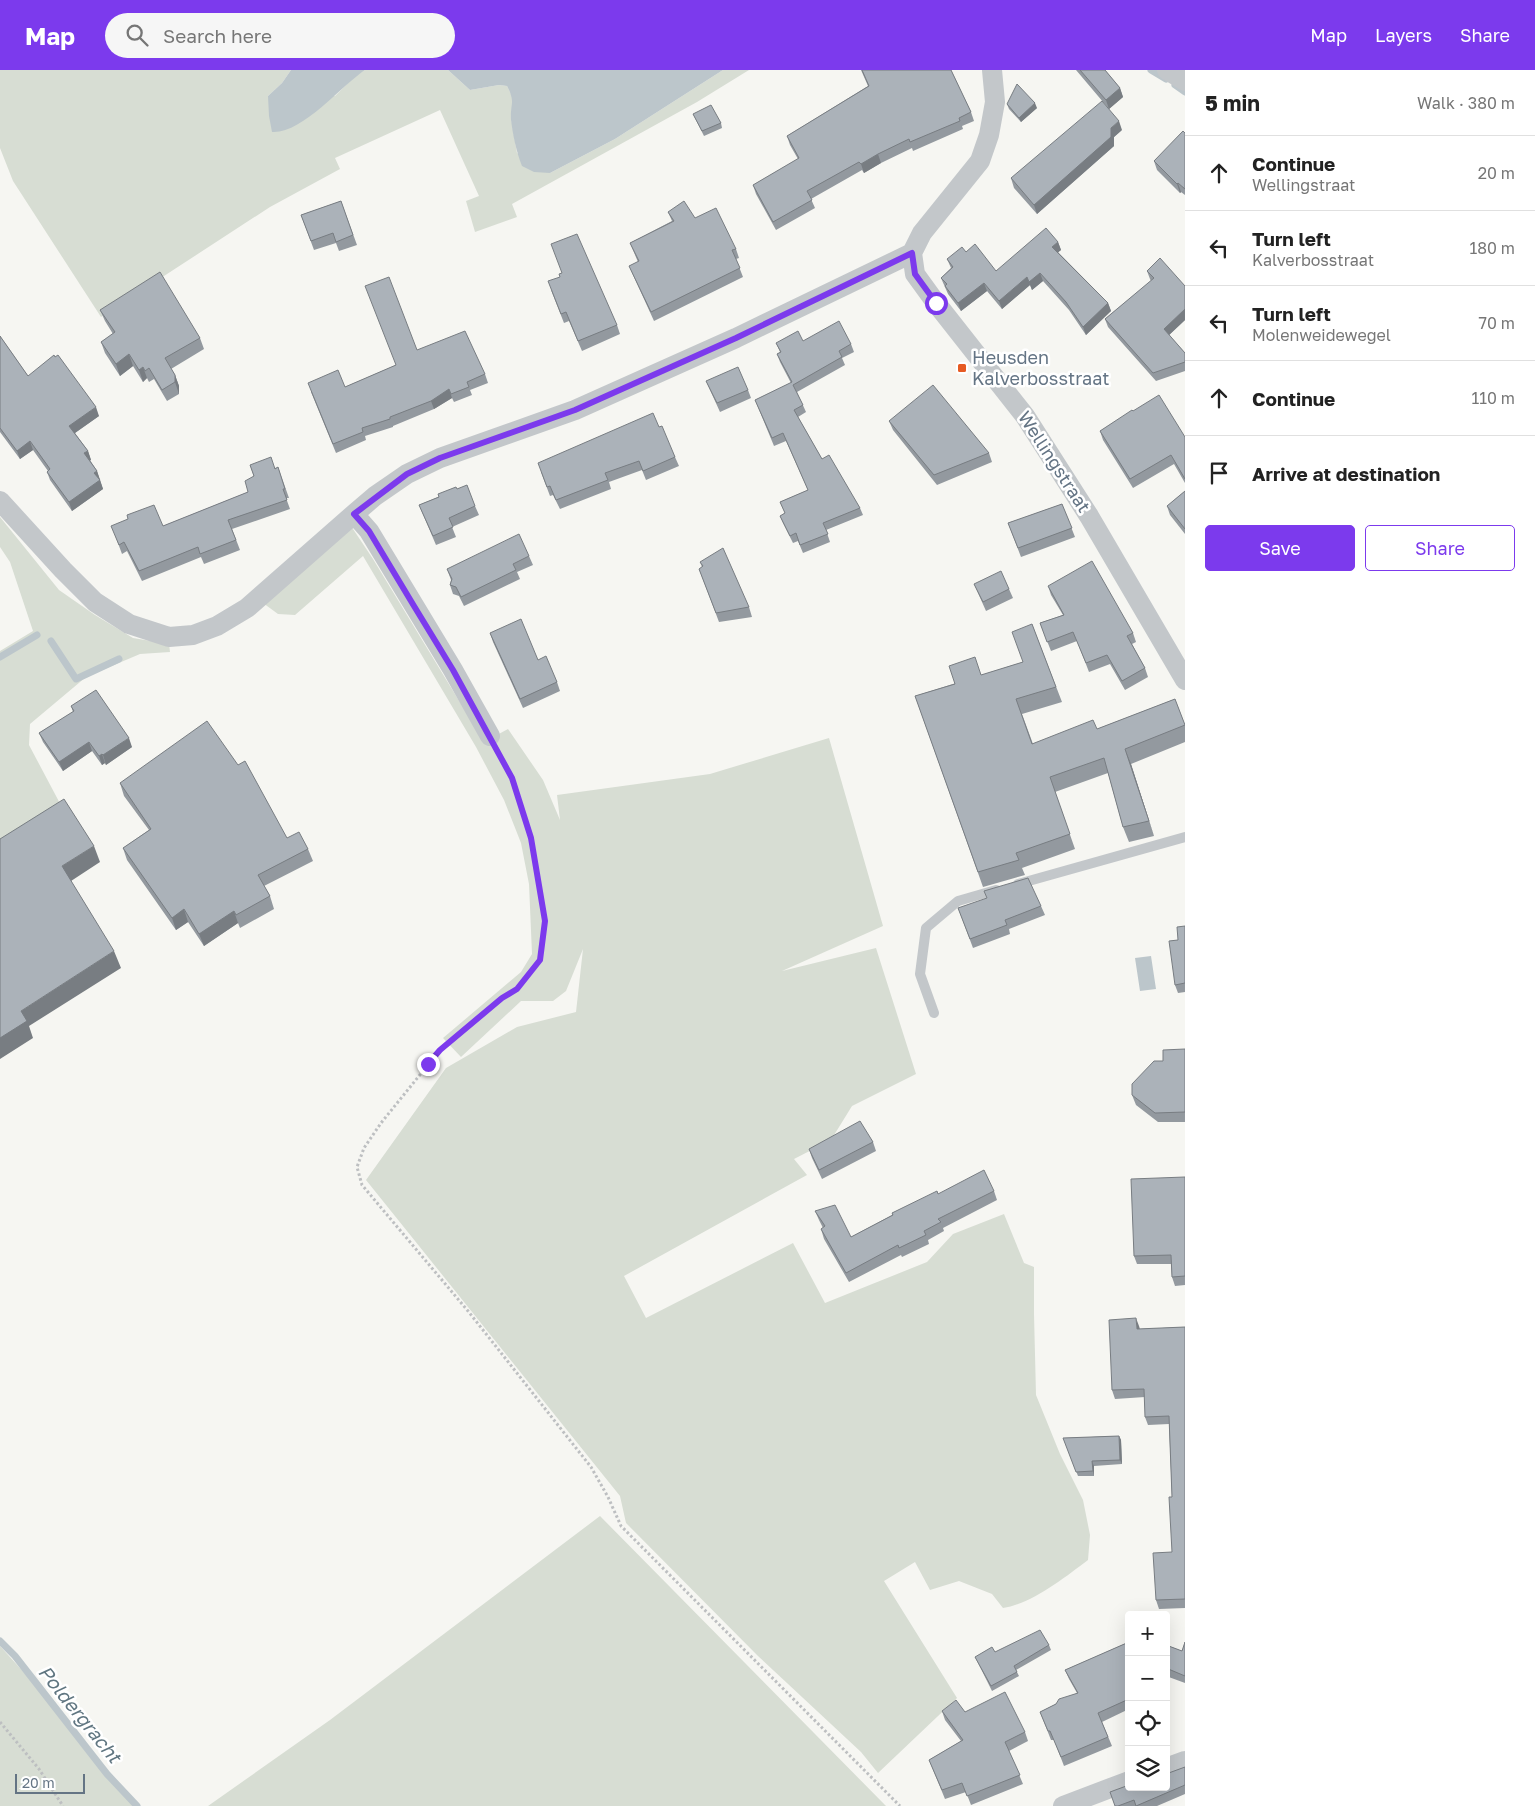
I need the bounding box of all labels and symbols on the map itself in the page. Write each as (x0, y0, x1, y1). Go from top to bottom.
route start (925, 292, 948, 315)
place label: Heusden Kalverbosstraat (972, 346, 1109, 389)
marker: Heusden Kalverbosstraat (956, 362, 968, 374)
street label: Wellingstraat (1014, 407, 1096, 516)
route end (417, 1053, 440, 1076)
water label: Poldergracht (34, 1660, 128, 1769)
scale bar (15, 1771, 85, 1794)

